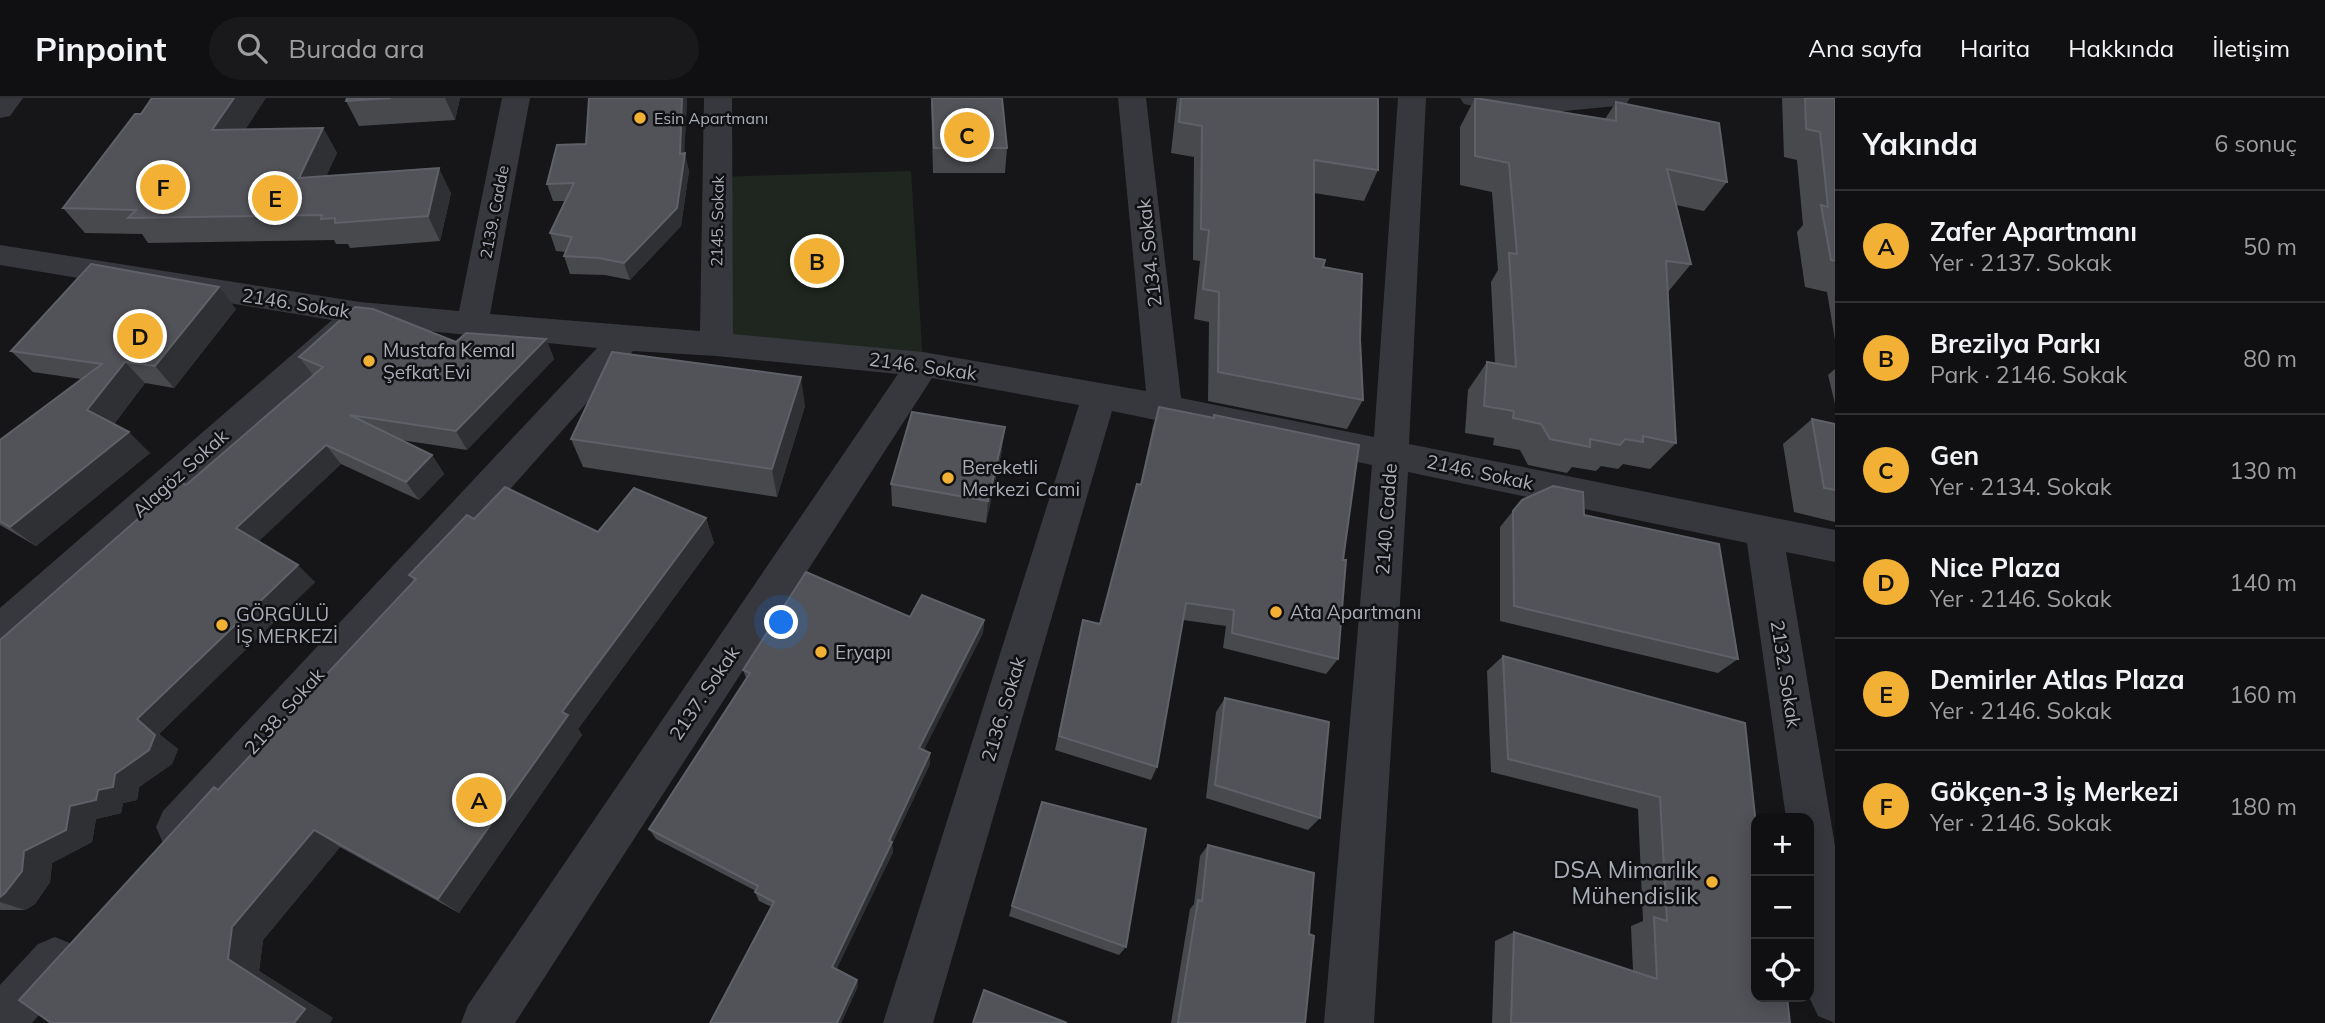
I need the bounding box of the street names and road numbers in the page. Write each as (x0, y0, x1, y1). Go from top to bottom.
street label: 2139. Cadde (475, 164, 513, 260)
street label: 2145. Sokak (706, 174, 728, 267)
street label: 2134. Sokak (1131, 198, 1167, 308)
street label: 2146. Sokak (241, 283, 352, 323)
street label: 2146. Sokak (868, 347, 979, 385)
street label: Alagöz Sokak (127, 424, 233, 522)
street label: 2146. Sokak (1424, 449, 1536, 495)
street label: 2140. Cadde (1370, 462, 1402, 576)
street label: 2132. Sokak (1766, 619, 1806, 730)
street label: 2137. Sokak (664, 641, 744, 745)
street label: 2136. Sokak (976, 653, 1030, 764)
street label: 2138. Sokak (239, 663, 329, 759)

